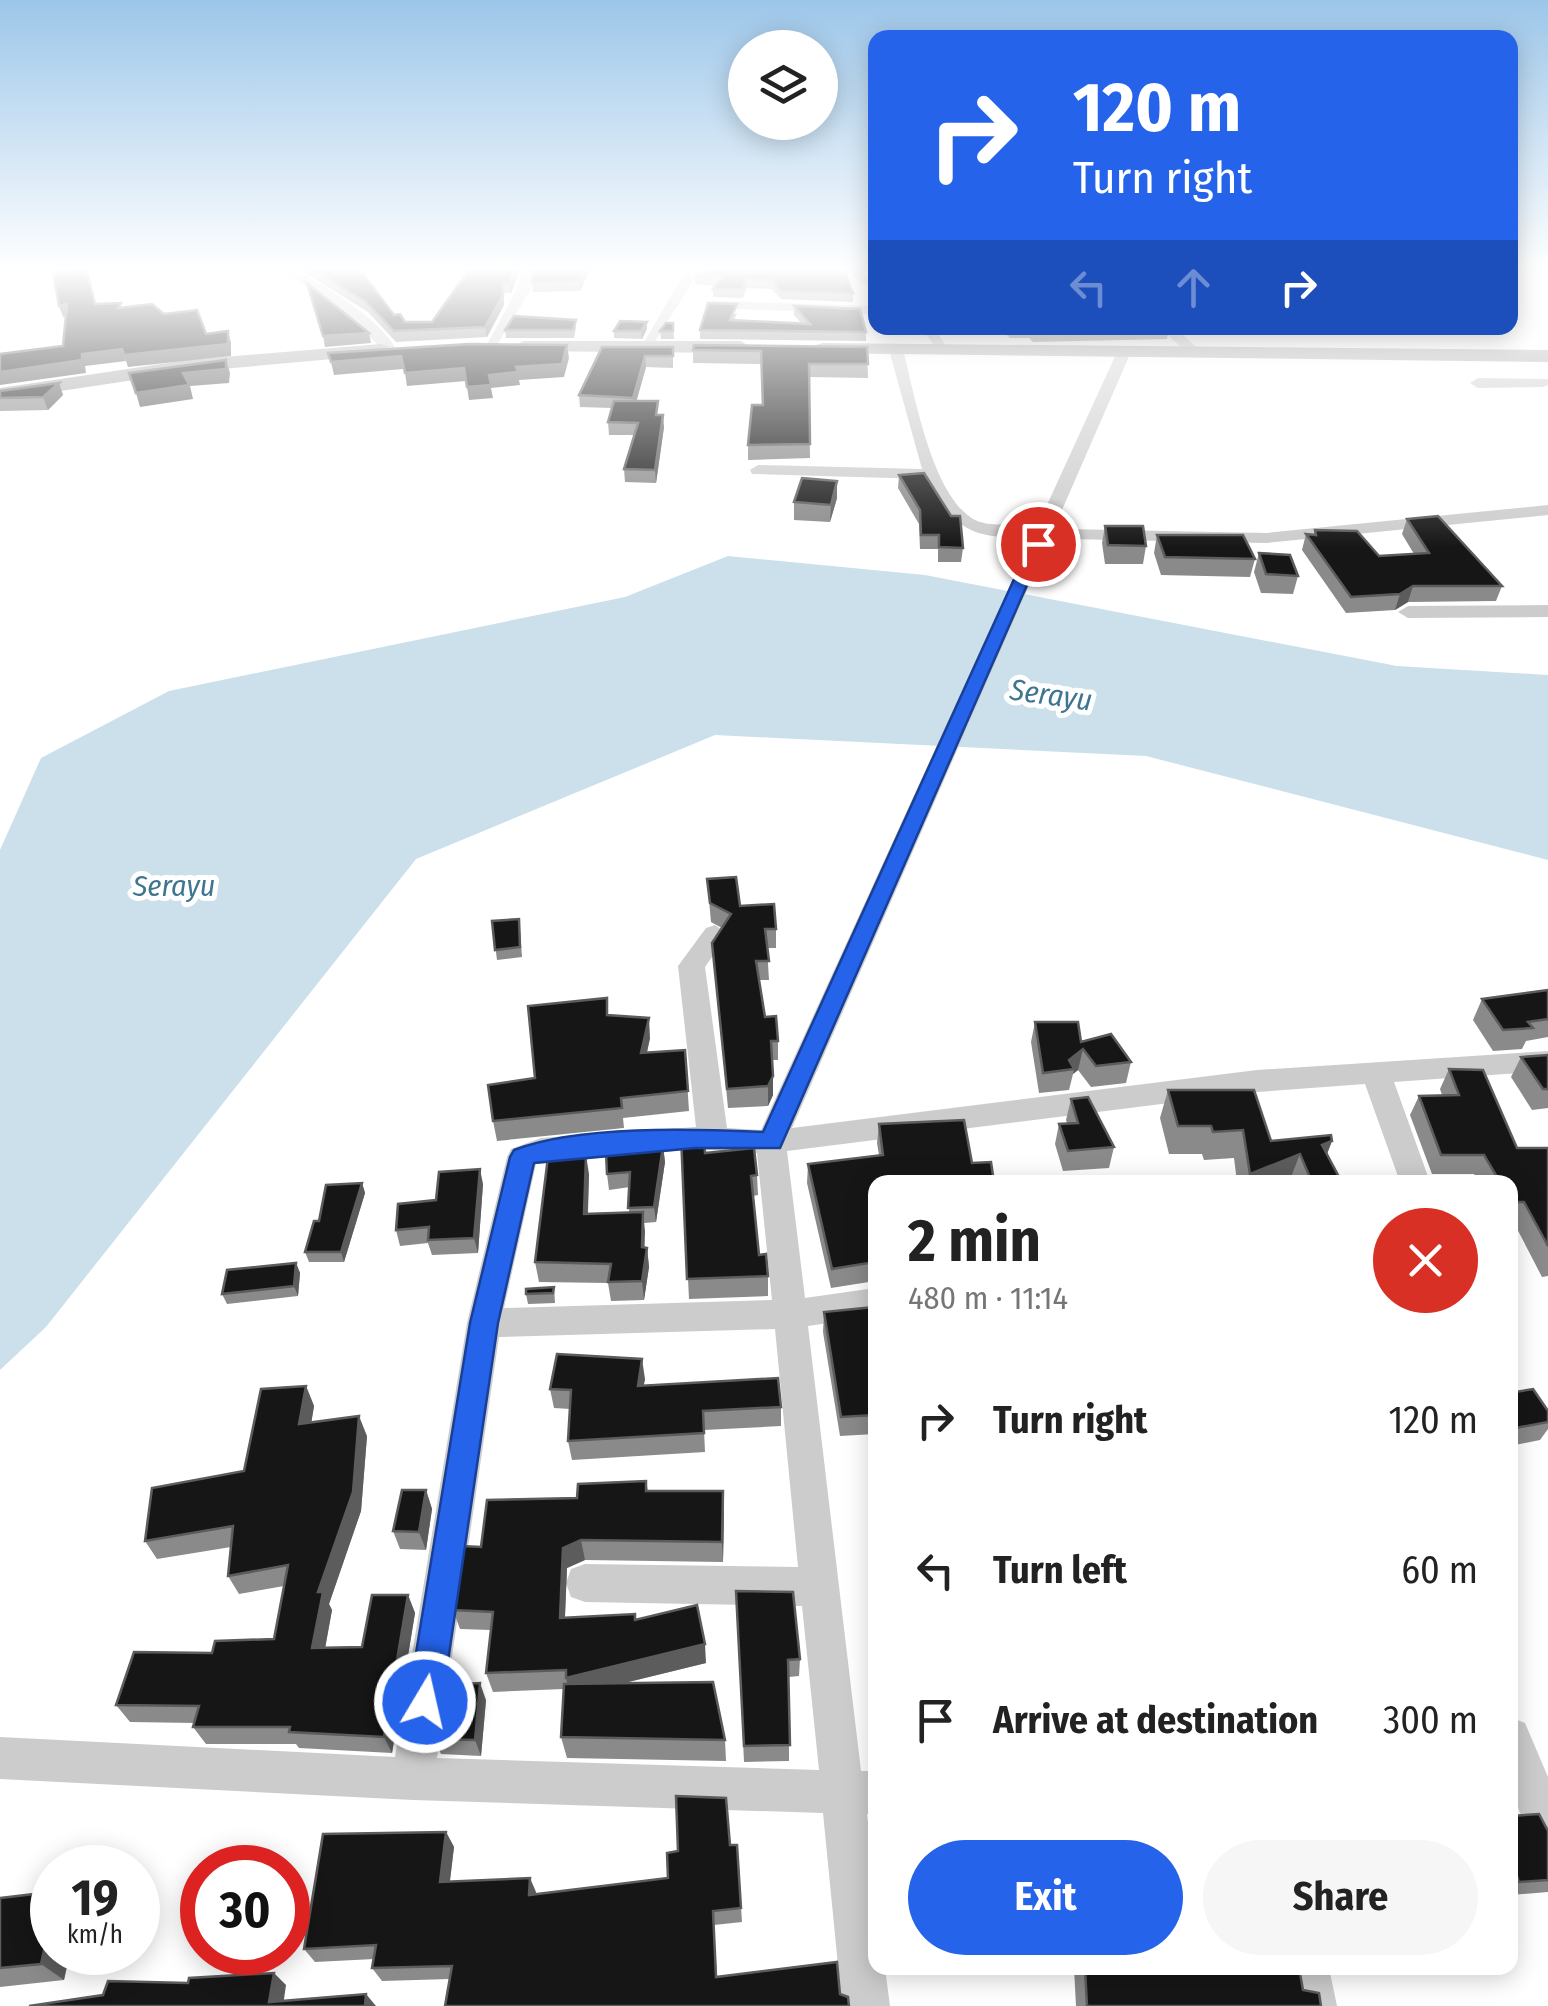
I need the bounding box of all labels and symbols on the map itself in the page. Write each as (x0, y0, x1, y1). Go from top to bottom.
pin (996, 502, 1081, 587)
water label: Serayu (1007, 671, 1094, 719)
water label: Serayu (132, 868, 215, 904)
position arrow (373, 1650, 477, 1754)
speed limit sign: 30 (180, 1845, 310, 1975)

